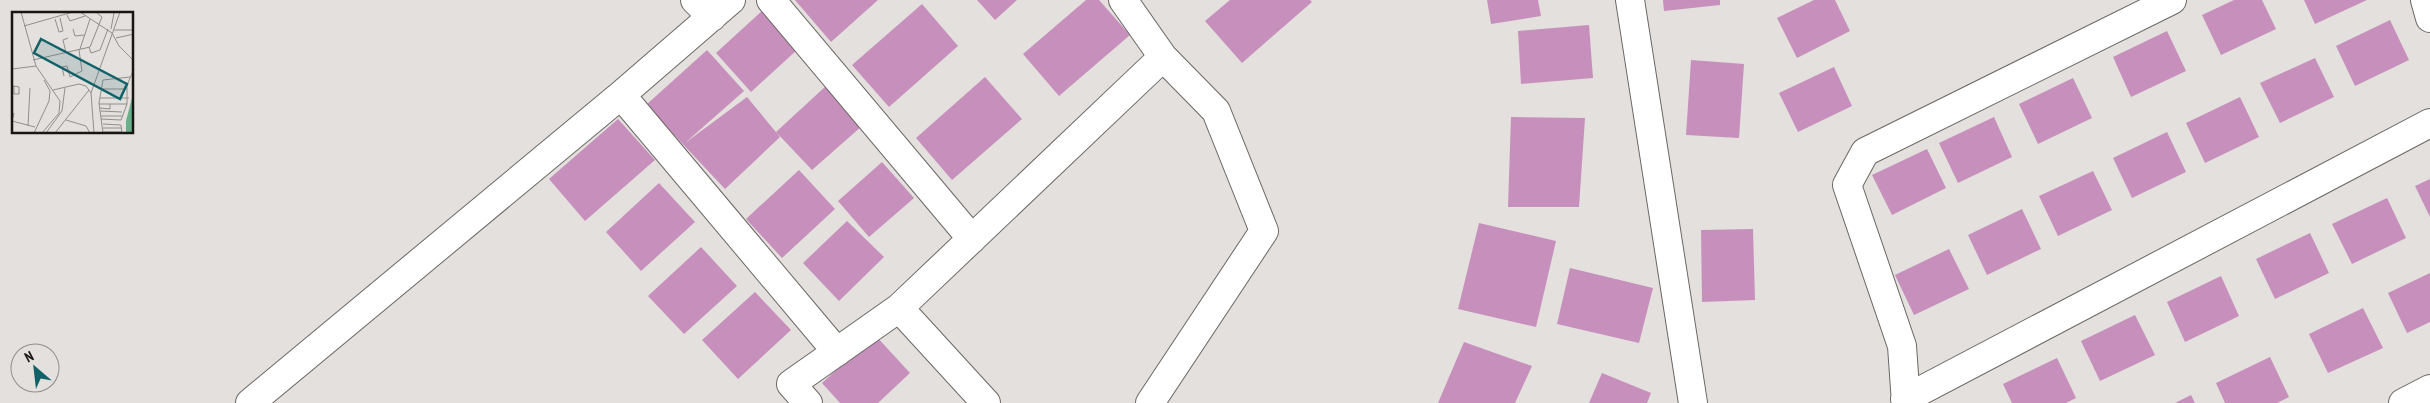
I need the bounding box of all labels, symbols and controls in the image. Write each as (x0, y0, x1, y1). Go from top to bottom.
inset map (12, 12, 134, 134)
north arrow (10, 343, 60, 393)
text: N (21, 347, 36, 366)

